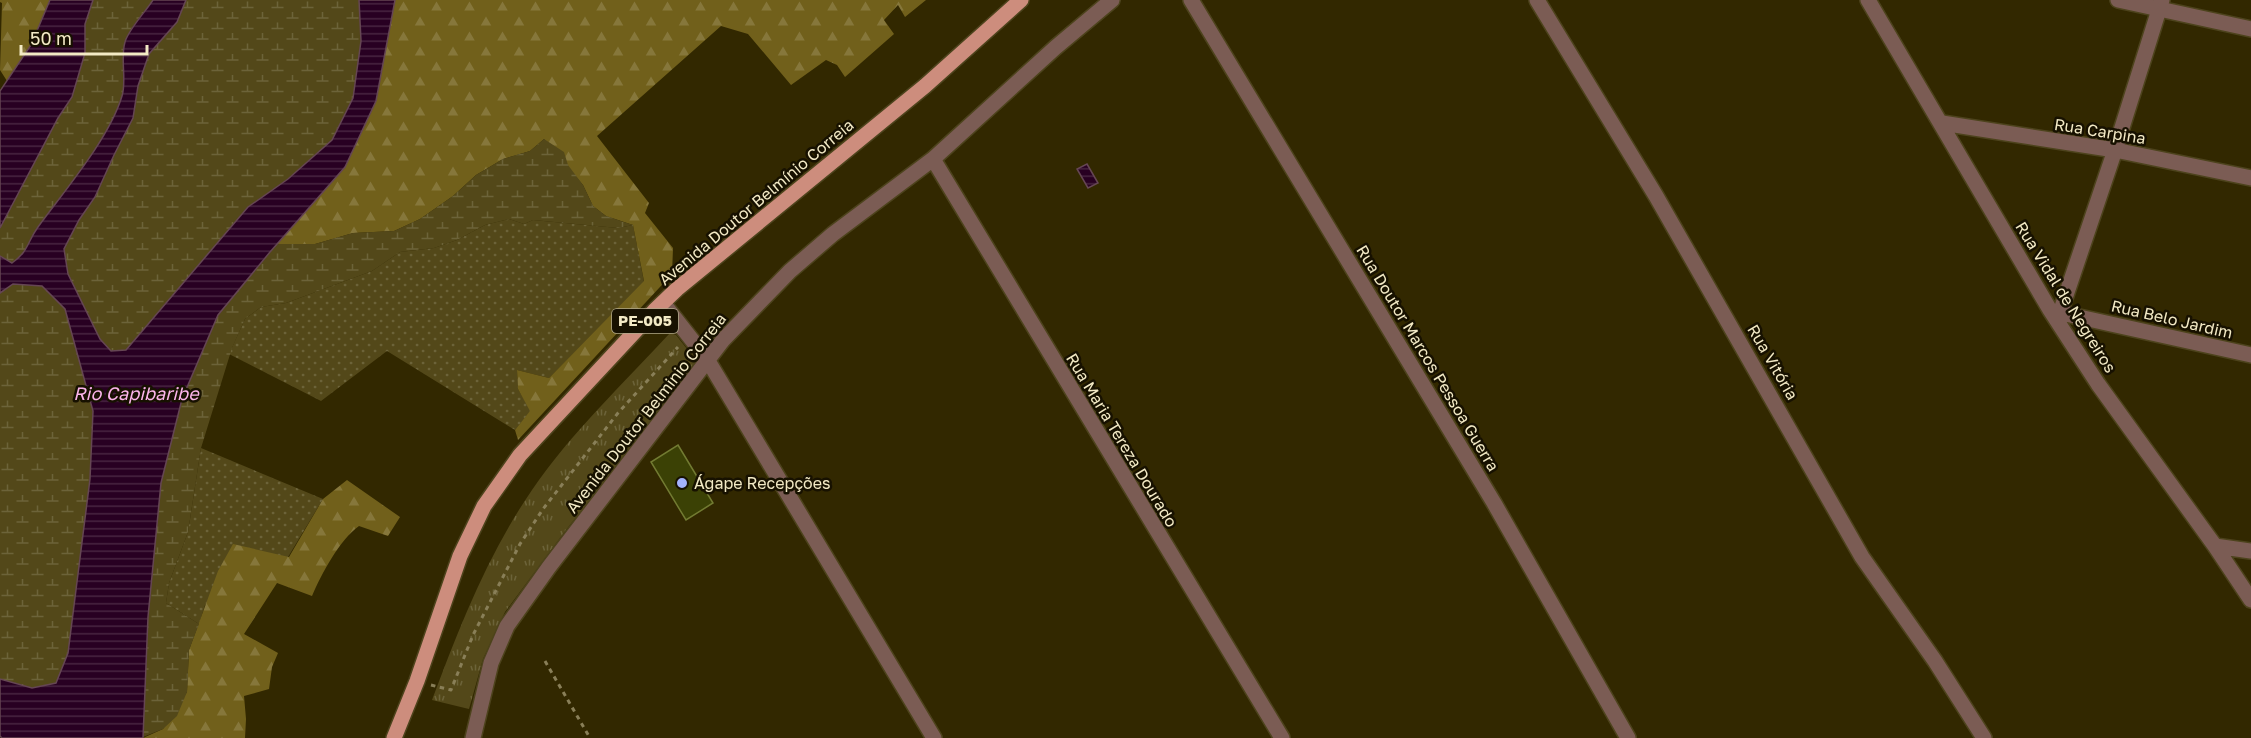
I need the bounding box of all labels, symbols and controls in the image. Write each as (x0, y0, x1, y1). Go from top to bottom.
scale bar (21, 18, 147, 56)
text: 50 m (30, 27, 72, 49)
street label: Rua Carpina (2053, 114, 2147, 148)
street label: Avenida Doutor Belmínio Correia (655, 115, 857, 289)
street label: Rua Vidal de Negreiros (2011, 218, 2121, 376)
street label: Rua Doutor Marcos Pessoa Guerra (1352, 241, 1504, 475)
street label: Rua Belo Jardim (2109, 295, 2235, 343)
street label: Avenida Doutor Belminio Correia (562, 309, 730, 517)
road number: PE-005 (612, 309, 678, 333)
street label: Rua Vitória (1743, 321, 1803, 403)
street label: Rua Maria Tereza Dourado (1062, 350, 1182, 530)
water label: Rio Capibaribe (73, 382, 200, 404)
place label: Ágape Recepções (694, 473, 830, 493)
marker: Ágape Recepções (675, 476, 689, 490)

